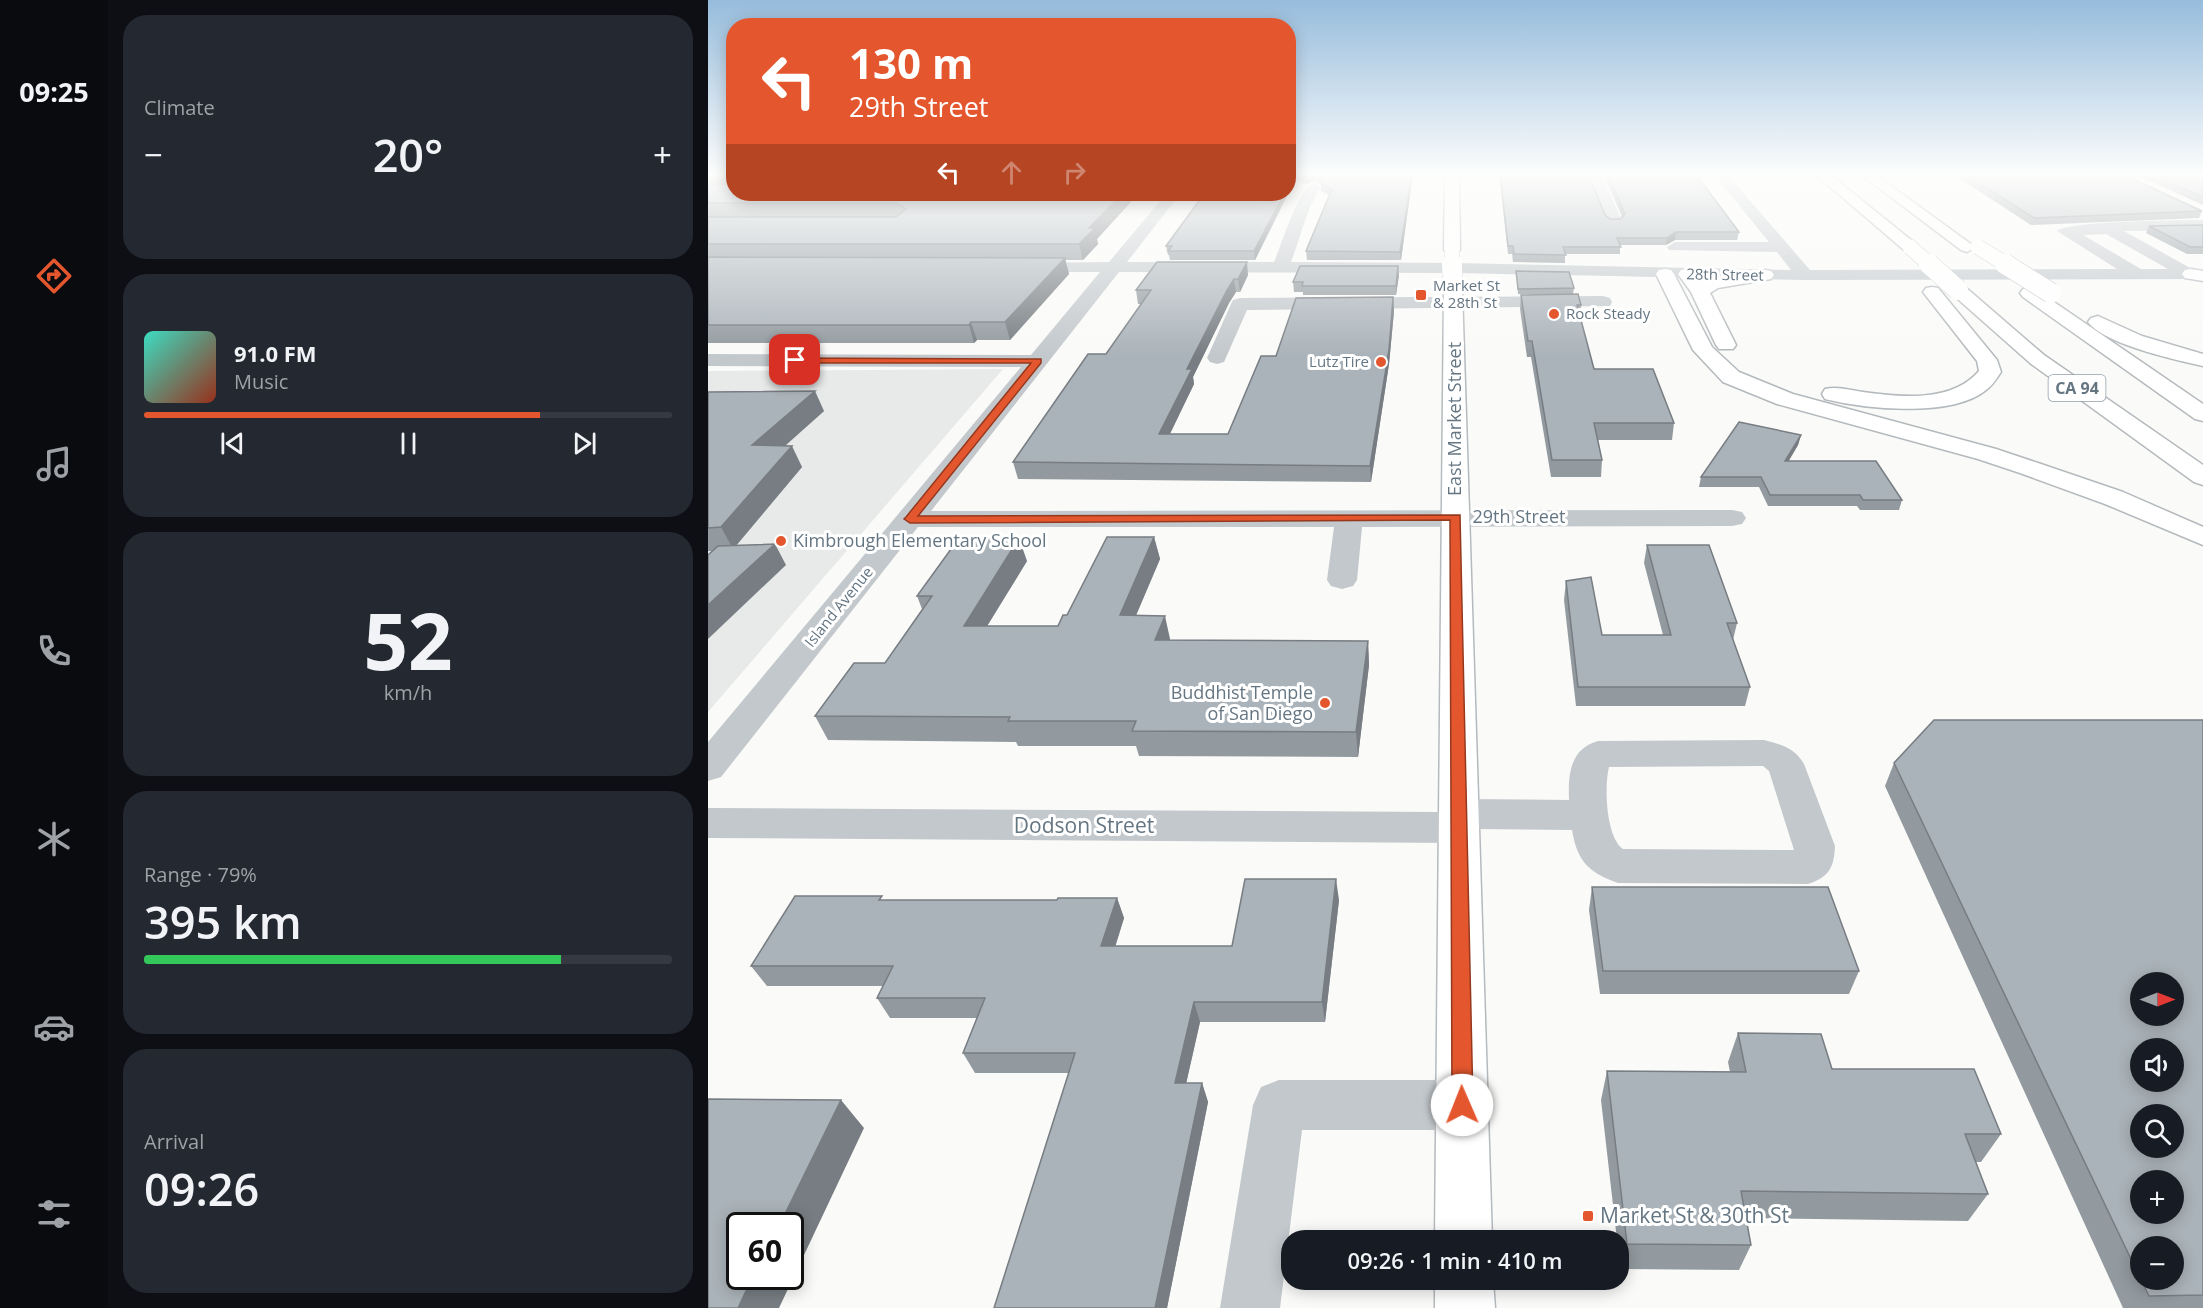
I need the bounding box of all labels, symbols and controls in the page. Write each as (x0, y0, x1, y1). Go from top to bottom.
text: 130 m (849, 34, 973, 91)
icon: left (750, 42, 828, 120)
text: 09:25 (19, 73, 89, 110)
text: 29th Street (849, 88, 988, 125)
text: Climate (144, 94, 215, 121)
text: 20° (373, 124, 443, 185)
text: − (144, 132, 163, 177)
text: + (653, 132, 672, 177)
icon: left (932, 156, 965, 189)
icon: ahead (995, 156, 1028, 189)
icon: right (1058, 156, 1091, 189)
icon: directions (33, 255, 75, 297)
street label: 28th Street (1686, 263, 1764, 285)
place label: Market St & 28th St (1433, 275, 1500, 312)
marker: Market St & 28th St (1414, 288, 1428, 302)
place label: Rock Steady (1566, 303, 1651, 323)
marker: Rock Steady (1547, 307, 1561, 321)
pin (769, 334, 820, 385)
text: 91.0 FM (234, 338, 317, 368)
street label: East Market Street (1442, 342, 1466, 496)
icon: arrive (778, 343, 811, 376)
place label: Lutz Tire (1309, 351, 1369, 371)
marker: Lutz Tire (1374, 355, 1388, 369)
text: Music (234, 368, 288, 395)
road number: CA 94 (2048, 375, 2106, 401)
icon: previous (216, 427, 249, 460)
icon: pause (392, 427, 425, 460)
icon: next (568, 427, 601, 460)
icon: music (33, 443, 75, 485)
street label: 29th Street (1473, 504, 1566, 528)
place label: Kimbrough Elementary School (793, 528, 1047, 552)
marker: Kimbrough Elementary School (774, 534, 788, 548)
street label: Island Avenue (800, 562, 877, 651)
text: 52 (363, 587, 453, 693)
icon: phone (33, 630, 75, 672)
text: km/h (384, 679, 432, 706)
place label: Buddhist Temple of San Diego (1171, 680, 1313, 725)
marker: Buddhist Temple of San Diego (1318, 696, 1332, 710)
street label: Dodson Street (1014, 811, 1154, 839)
icon: climate (33, 818, 75, 860)
text: Range · 79% (144, 861, 257, 888)
text: 395 km (144, 891, 302, 952)
north arrow (2130, 972, 2184, 1026)
map controls (2130, 972, 2184, 1290)
icon: car (33, 1006, 75, 1048)
button: sound (2130, 1038, 2184, 1092)
position arrow (1430, 1073, 1494, 1137)
button: search (2130, 1104, 2184, 1158)
text: Arrival (144, 1128, 204, 1155)
text: 09:26 (144, 1158, 259, 1219)
button: + (2130, 1170, 2184, 1224)
icon: filters (33, 1193, 75, 1235)
place label: Market St & 30th St (1600, 1201, 1789, 1229)
marker: Market St & 30th St (1581, 1209, 1595, 1223)
speed limit sign: 60 (726, 1212, 804, 1290)
button: − (2130, 1236, 2184, 1290)
text: 09:26 · 1 min · 410 m (1347, 1245, 1563, 1275)

